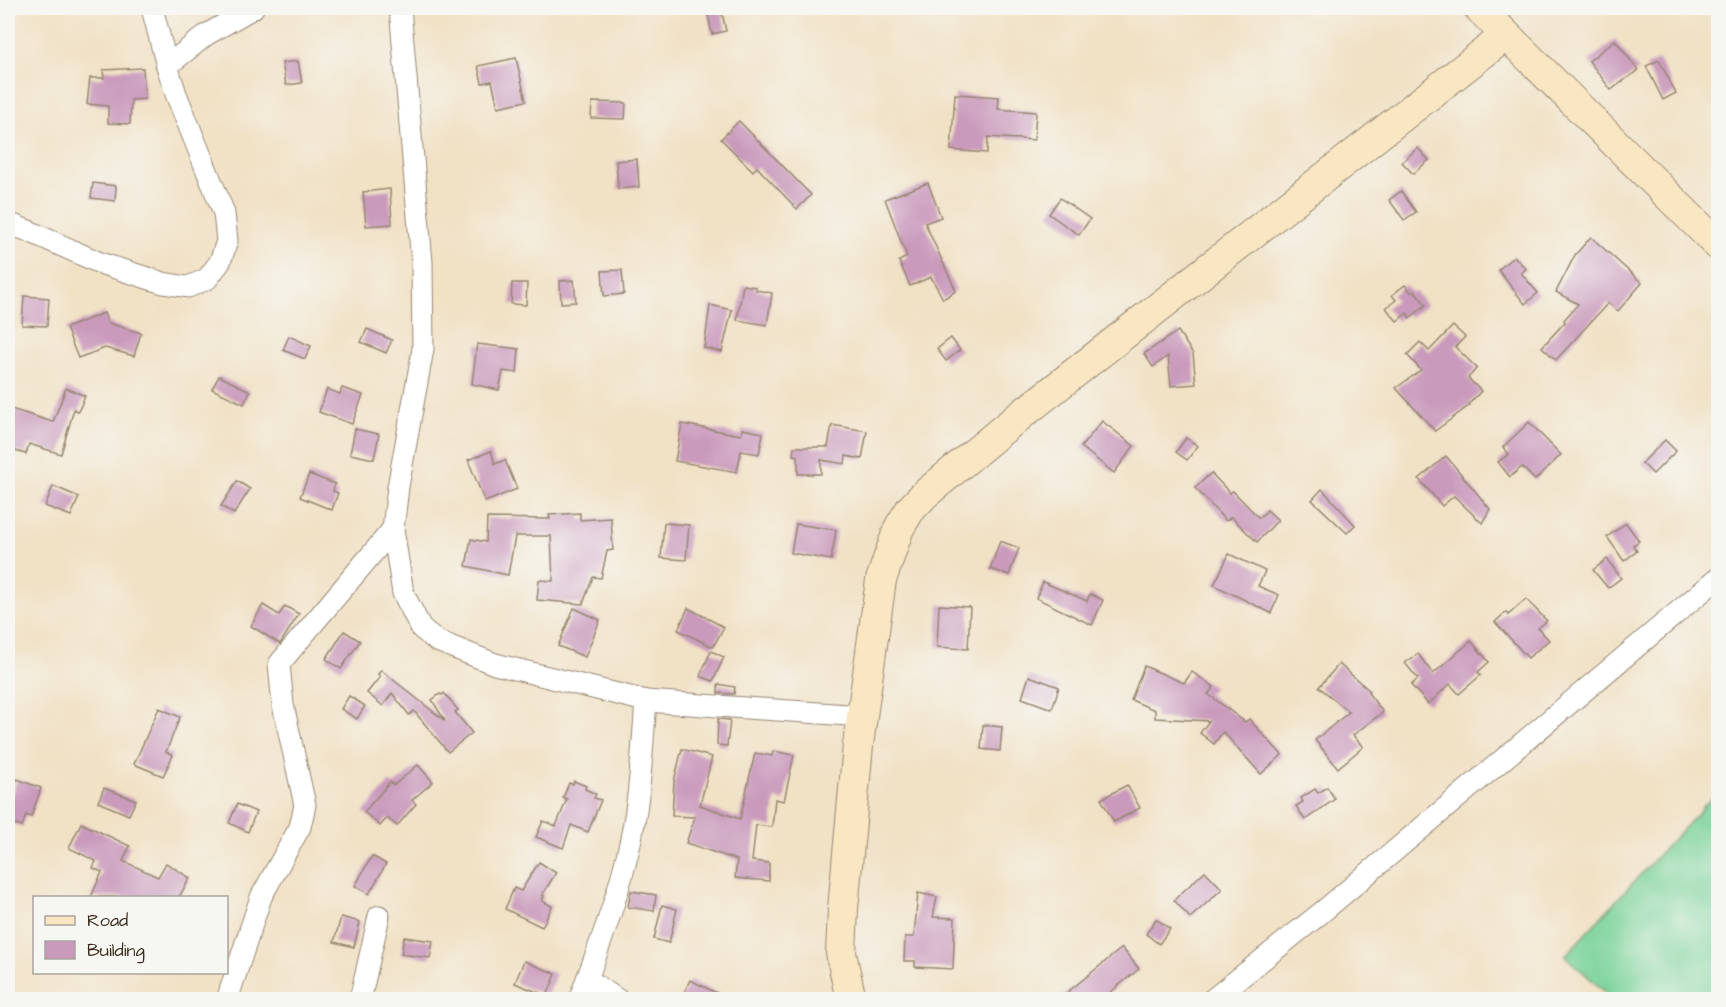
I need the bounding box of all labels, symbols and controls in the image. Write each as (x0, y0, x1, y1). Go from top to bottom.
legend (33, 896, 228, 974)
text: Road (87, 908, 128, 933)
text: Building (87, 938, 145, 964)

